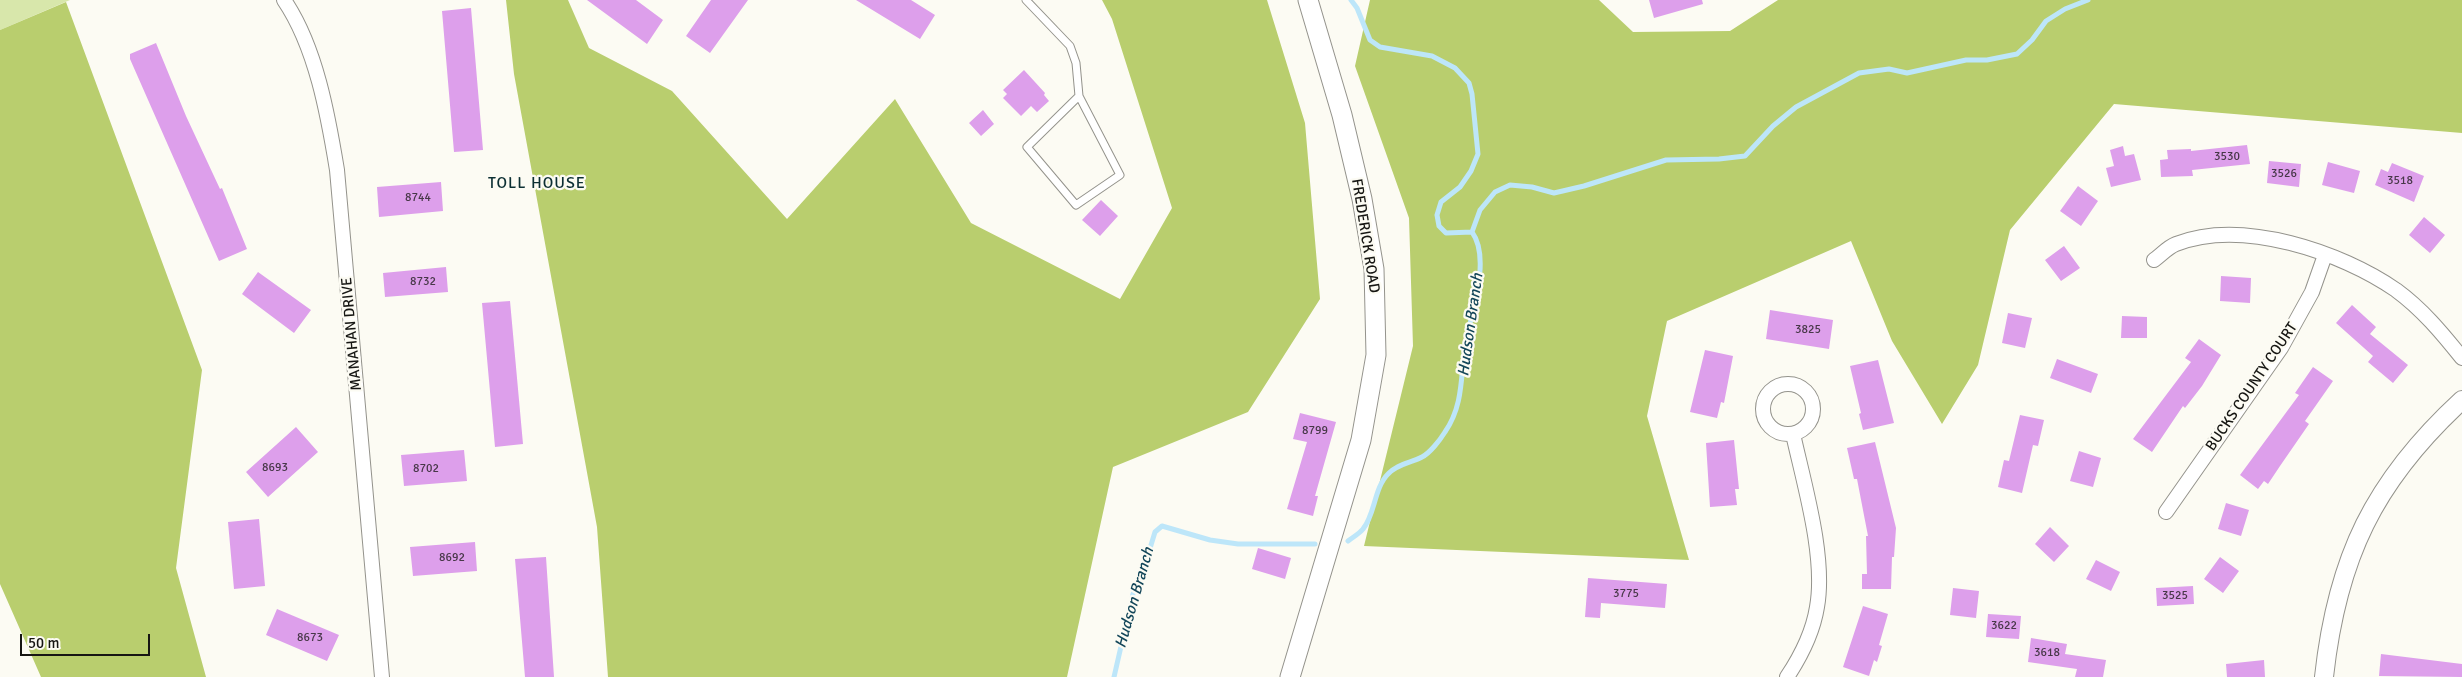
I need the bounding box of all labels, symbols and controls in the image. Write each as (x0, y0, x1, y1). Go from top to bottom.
house number: 3530 (2214, 150, 2240, 164)
house number: 3526 (2271, 167, 2297, 181)
district label: TOLL HOUSE (487, 174, 587, 194)
house number: 3518 (2387, 174, 2413, 188)
street label: FREDERICK ROAD (1347, 178, 1383, 294)
house number: 8744 (405, 191, 431, 205)
water label: Hudson Branch (1454, 272, 1488, 378)
house number: 8732 (410, 275, 436, 289)
street label: MANAHAN DRIVE (338, 277, 366, 391)
street label: BUCKS COUNTY COURT (2202, 319, 2302, 455)
house number: 3825 (1795, 323, 1821, 337)
house number: 8799 (1302, 424, 1328, 438)
house number: 8693 (262, 461, 288, 475)
house number: 8702 (413, 462, 439, 476)
water label: Hudson Branch (1111, 545, 1159, 651)
house number: 8692 (439, 551, 465, 565)
house number: 3775 (1613, 587, 1639, 601)
house number: 3525 (2162, 589, 2188, 603)
house number: 3622 (1991, 619, 2017, 633)
scale bar (22, 624, 152, 656)
house number: 8673 (297, 631, 323, 645)
text: 50 m (28, 634, 59, 652)
house number: 3618 (2034, 646, 2060, 660)

